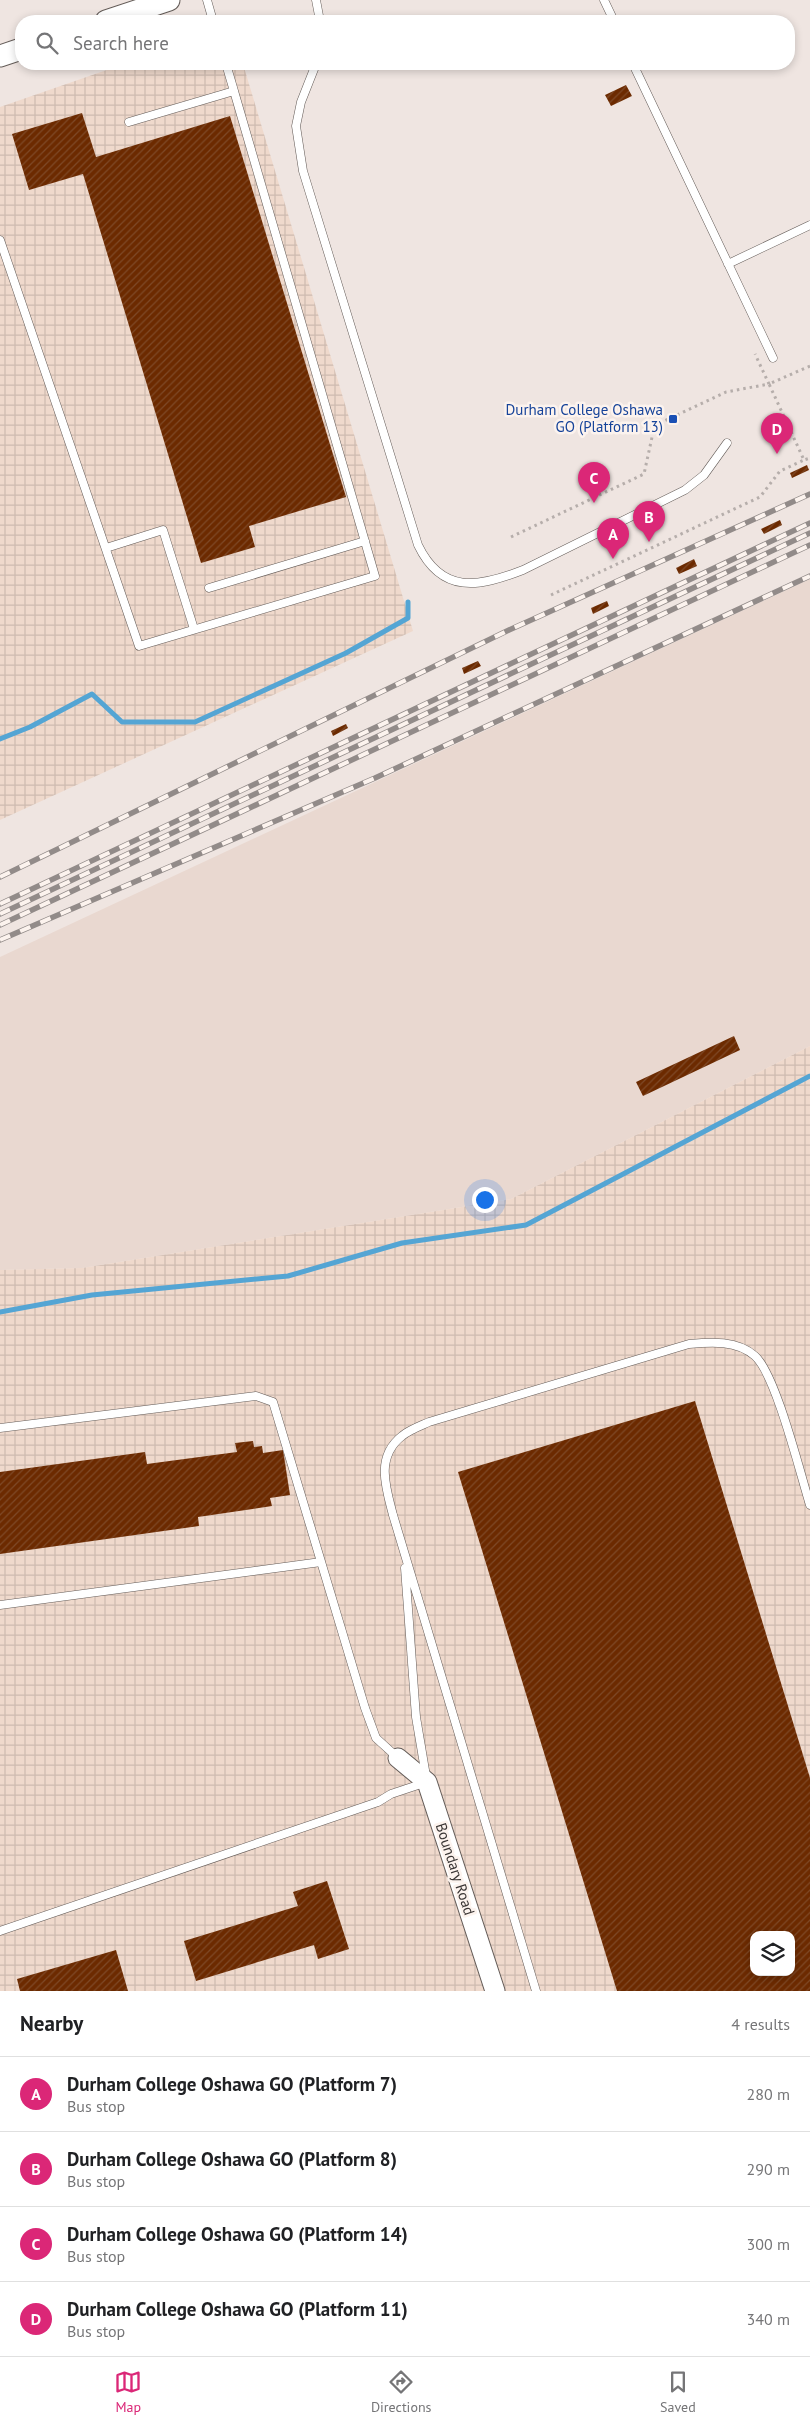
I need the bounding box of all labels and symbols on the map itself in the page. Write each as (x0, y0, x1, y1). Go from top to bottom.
place label: Durham College Oshawa GO (Platform 13) (506, 400, 663, 436)
marker: Durham College Oshawa GO (Platform 13) (667, 413, 679, 425)
pin: D (761, 413, 793, 454)
pin: C (578, 462, 610, 503)
pin: B (633, 501, 665, 542)
pin: A (597, 518, 629, 559)
your location (472, 1187, 498, 1213)
street label: Boundary Road (432, 1820, 479, 1917)

